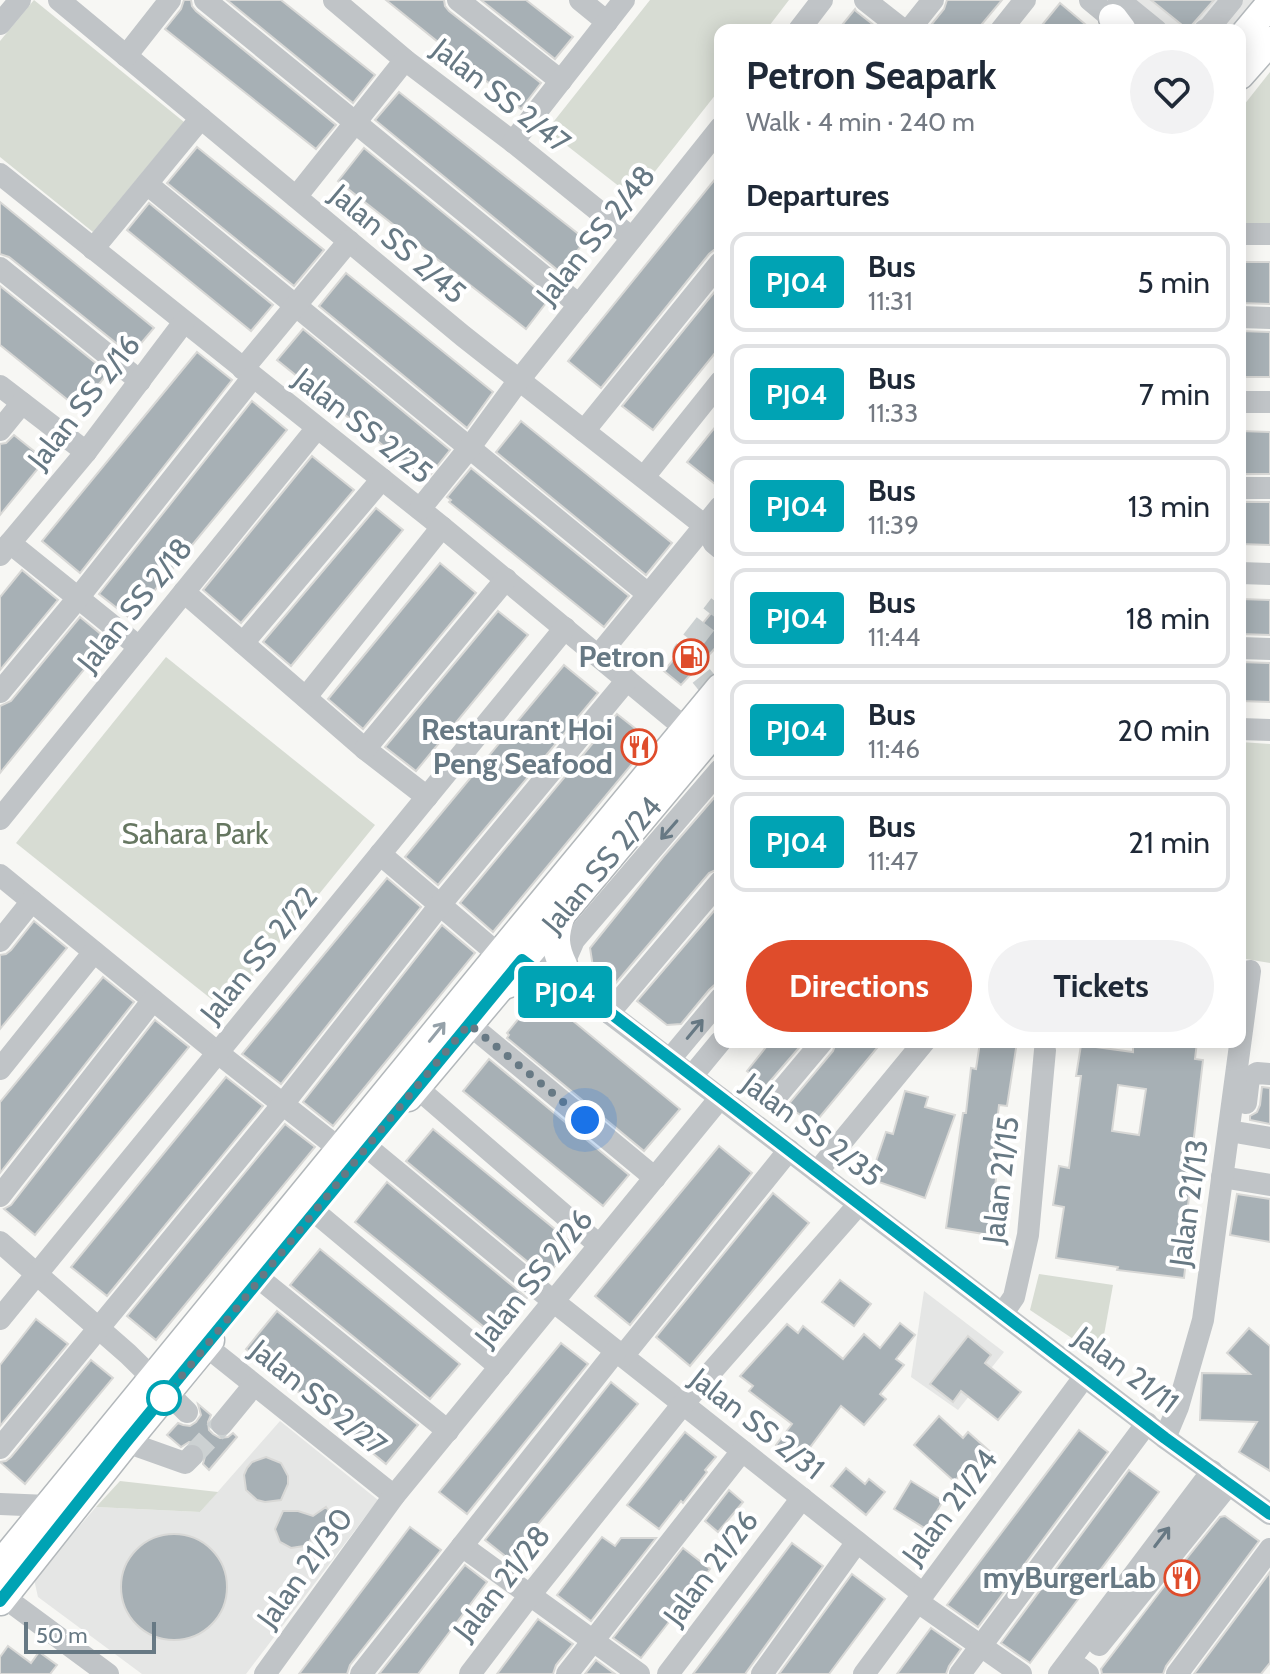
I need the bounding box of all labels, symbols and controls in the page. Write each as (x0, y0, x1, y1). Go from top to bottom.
street label: Jalan SS 2/47 (424, 30, 578, 161)
button: heart (1130, 50, 1214, 134)
text: Petron Seapark (746, 52, 996, 99)
text: Walk · 4 min · 240 m (746, 106, 975, 138)
street label: Jalan SS 2/48 (528, 158, 663, 313)
street label: Jalan SS 2/45 (322, 175, 474, 311)
text: Departures (746, 177, 890, 214)
text: Bus (868, 248, 916, 285)
text: 5 min (1138, 264, 1210, 301)
text: PJ04 (766, 265, 828, 299)
text: 11:31 (868, 285, 913, 317)
street label: Jalan SS 2/16 (19, 327, 148, 477)
street label: Jalan SS 2/25 (286, 359, 440, 491)
text: Bus (868, 360, 916, 397)
text: 7 min (1139, 376, 1210, 413)
text: PJ04 (766, 377, 828, 411)
text: 11:33 (868, 397, 918, 429)
text: Bus (868, 472, 916, 509)
text: 13 min (1128, 488, 1210, 525)
text: PJ04 (766, 489, 828, 523)
text: 11:39 (868, 509, 919, 541)
street label: Jalan SS 2/18 (69, 530, 200, 680)
text: Bus (868, 584, 916, 621)
text: 18 min (1126, 600, 1210, 637)
text: PJ04 (766, 601, 828, 635)
text: 11:44 (868, 621, 920, 653)
place label: Petron (578, 638, 665, 675)
fuel station icon: Petron (672, 638, 710, 676)
text: Bus (868, 696, 916, 733)
place label: Restaurant Hoi Peng Seafood (421, 711, 613, 782)
text: 20 min (1117, 712, 1210, 749)
text: PJ04 (766, 713, 828, 747)
restaurant icon: Restaurant Hoi Peng Seafood (620, 728, 658, 766)
text: 11:46 (868, 733, 920, 765)
street label: Jalan SS 2/24 (533, 789, 669, 941)
text: Bus (868, 808, 916, 845)
park label: Sahara Park (121, 815, 269, 852)
one-way arrow (660, 819, 678, 839)
text: 21 min (1128, 824, 1210, 861)
text: PJ04 (766, 825, 828, 859)
text: 11:47 (868, 845, 918, 877)
street label: Jalan SS 2/22 (192, 879, 325, 1031)
button: Directions (746, 940, 972, 1032)
button: Tickets (988, 940, 1214, 1032)
line badge: PJ04 (509, 966, 621, 1018)
text: PJ04 (534, 975, 596, 1009)
one-way arrow (686, 1019, 704, 1040)
one-way arrow (427, 1021, 445, 1042)
street label: Jalan SS 2/35 (734, 1064, 890, 1194)
your location (565, 1100, 605, 1140)
street label: Jalan 21/15 (974, 1114, 1027, 1247)
street label: Jalan 21/13 (1161, 1137, 1216, 1270)
street label: Jalan SS 2/26 (466, 1201, 600, 1355)
street label: Jalan 21/11 (1066, 1318, 1186, 1421)
street label: Jalan SS 2/27 (242, 1331, 394, 1464)
street label: Jalan SS 2/31 (682, 1359, 832, 1487)
unlabelled marker (147, 1381, 181, 1415)
street label: Jalan 21/24 (894, 1442, 1005, 1573)
street label: Jalan 21/30 (248, 1501, 360, 1636)
street label: Jalan 21/26 (655, 1503, 766, 1633)
street label: Jalan 21/28 (445, 1518, 558, 1648)
one-way arrow (1154, 1527, 1171, 1548)
place label: myBurgerLab (983, 1559, 1156, 1596)
restaurant icon: myBurgerLab (1163, 1559, 1201, 1597)
scale bar (24, 1618, 156, 1654)
text: 50 m (36, 1622, 88, 1649)

